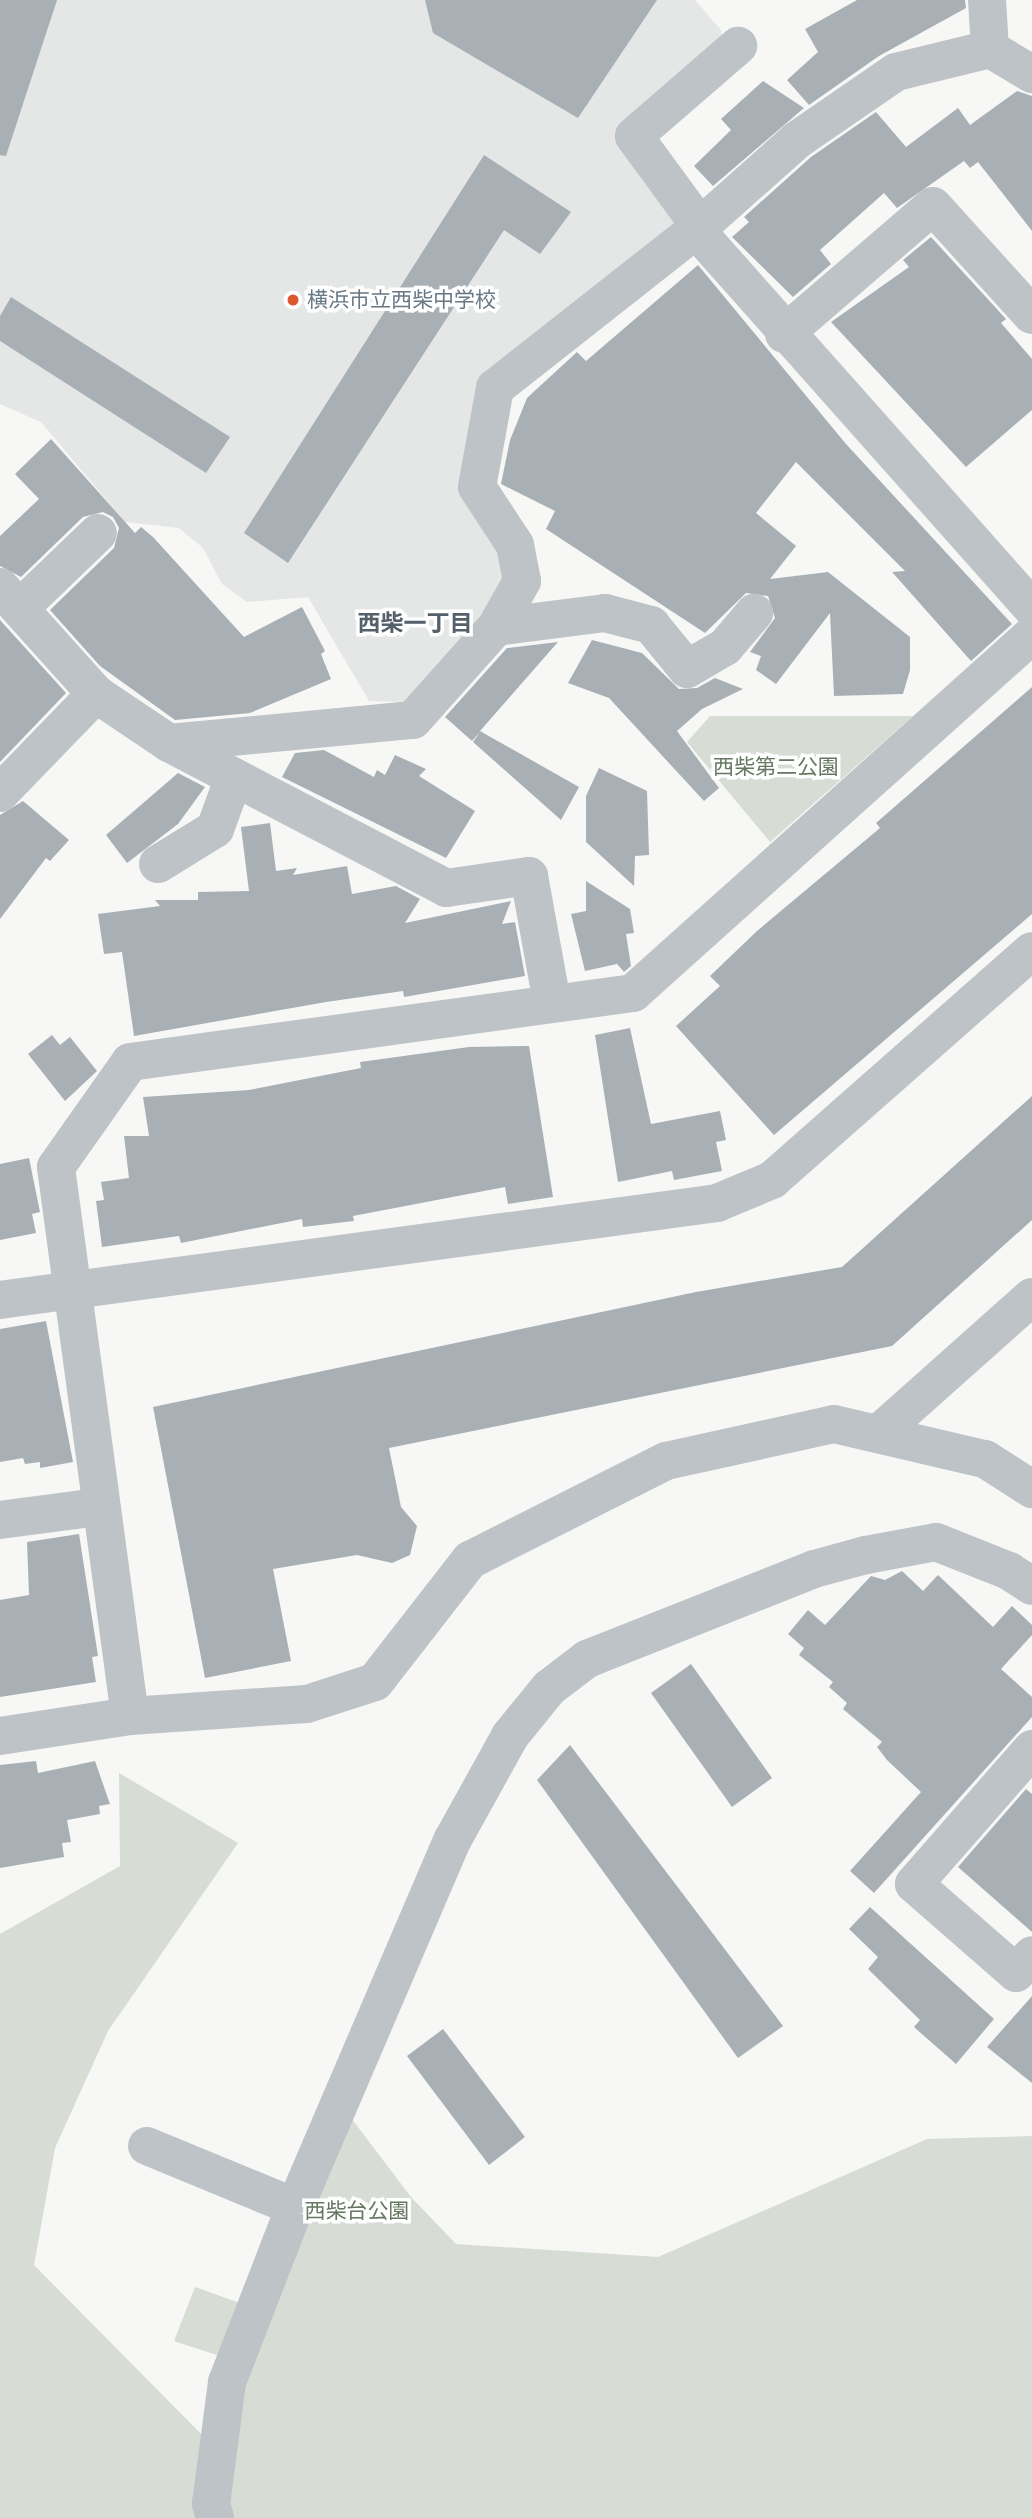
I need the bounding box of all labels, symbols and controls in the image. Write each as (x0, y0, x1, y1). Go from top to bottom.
place label: 横浜市立西柴中学校 (307, 287, 496, 313)
marker: 横浜市立西柴中学校 (285, 292, 301, 308)
district label: 西柴一丁目 (358, 610, 472, 638)
park label: 西柴第二公園 (713, 754, 839, 780)
park label: 西柴台公園 (305, 2198, 409, 2224)

